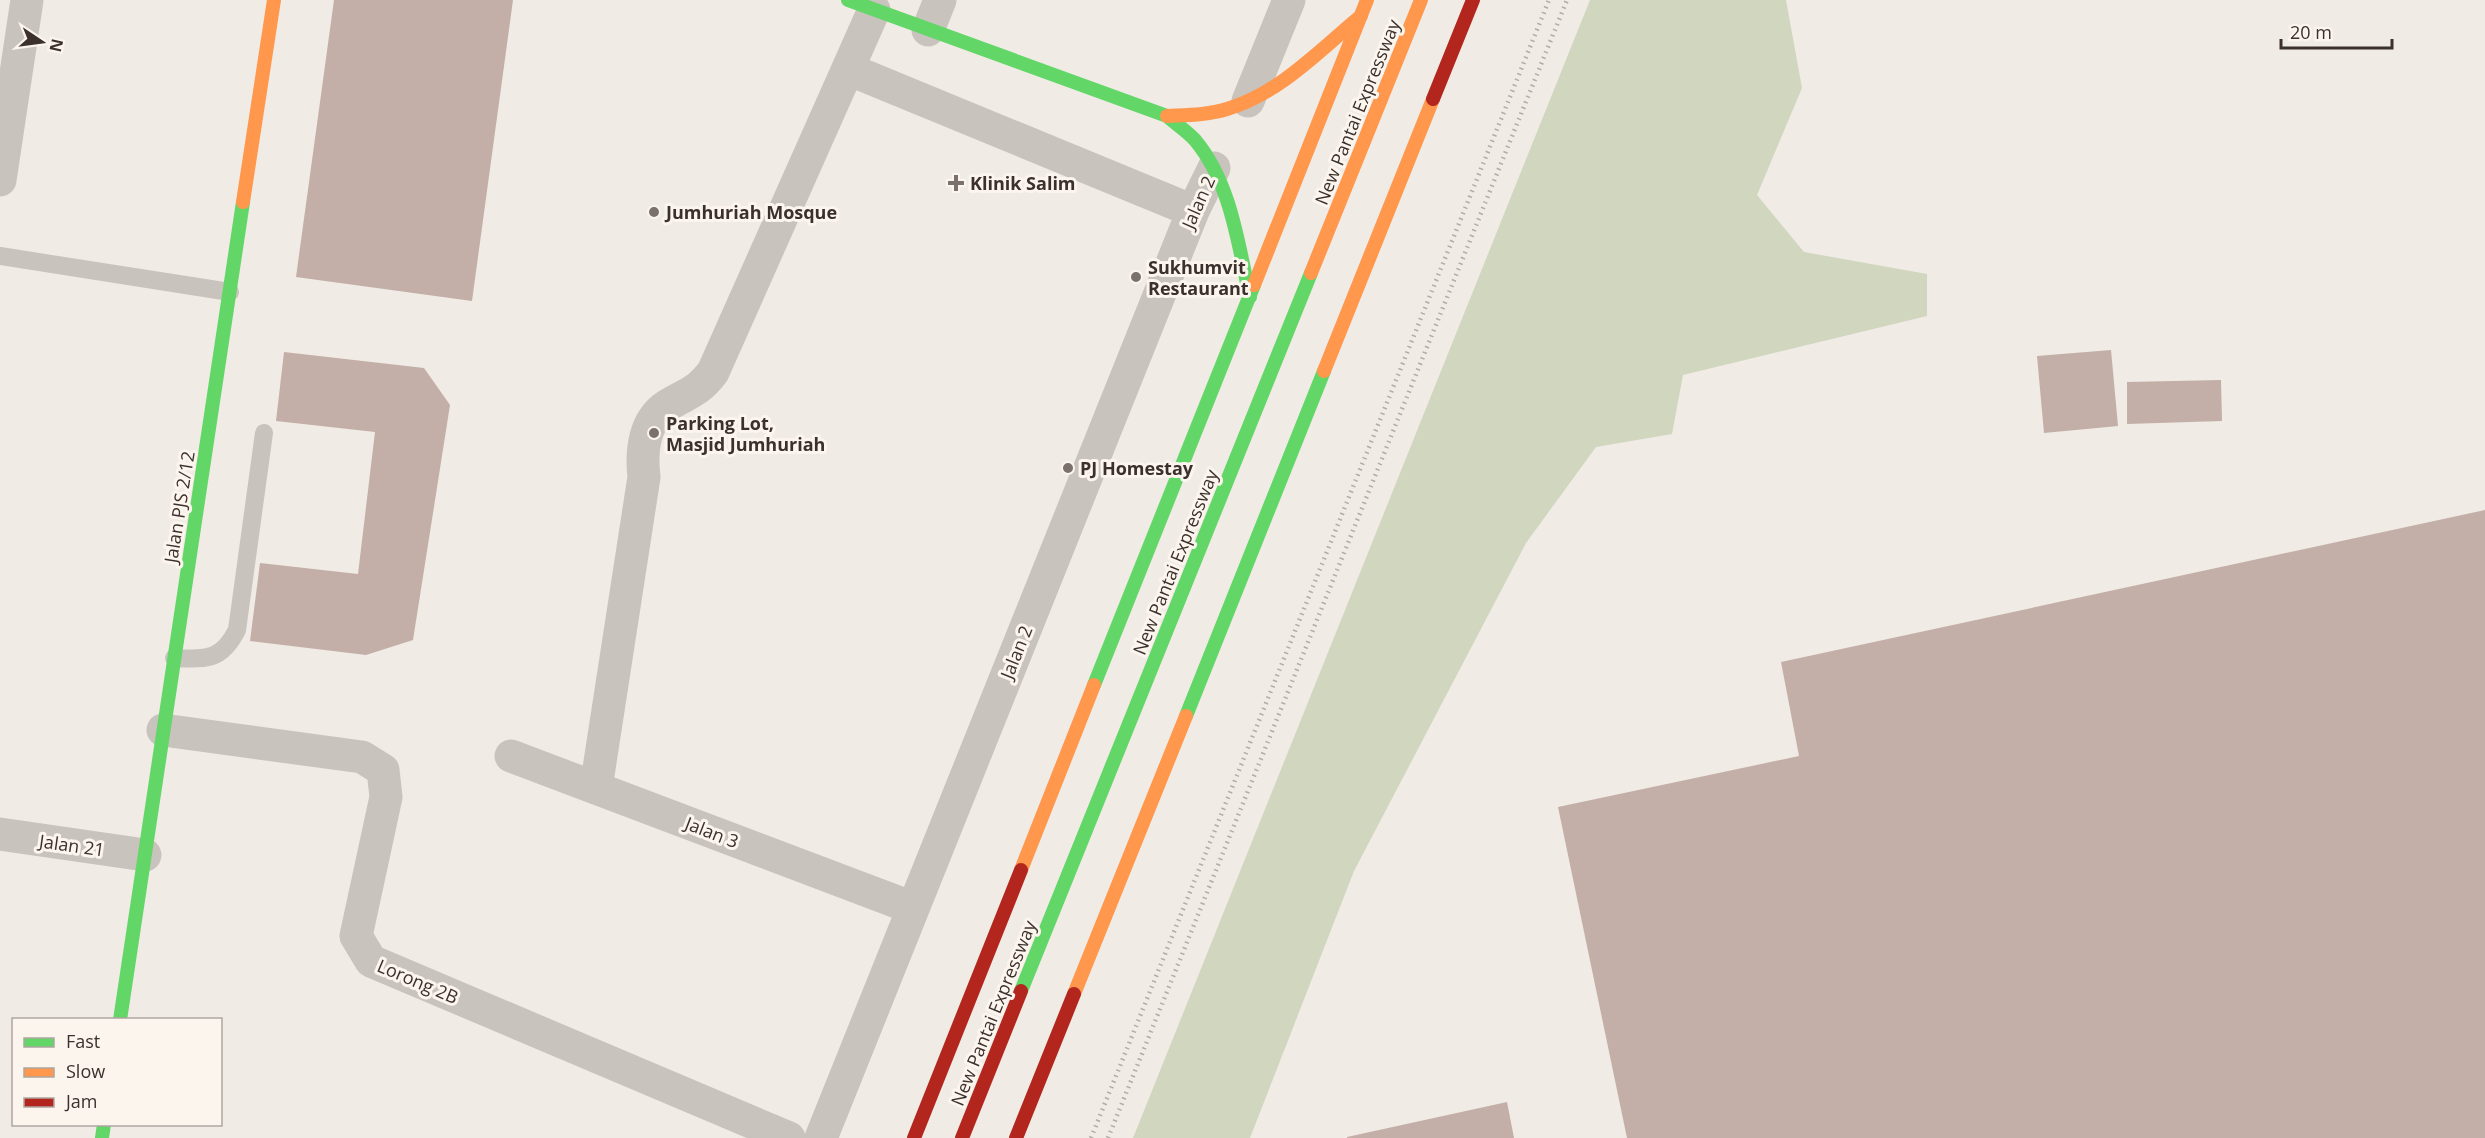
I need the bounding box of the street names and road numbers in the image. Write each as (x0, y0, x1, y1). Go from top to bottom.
street label: New Pantai Expressway (1309, 15, 1406, 208)
street label: Jalan 2 (1175, 172, 1220, 234)
street label: Jalan PJS 2/12 (158, 449, 200, 567)
street label: New Pantai Expressway (1127, 465, 1224, 658)
street label: Jalan 2 (994, 622, 1038, 684)
street label: Jalan 3 (680, 810, 742, 853)
street label: Jalan 21 (36, 828, 106, 861)
street label: New Pantai Expressway (945, 916, 1042, 1109)
street label: Lorong 2B (374, 953, 462, 1009)

